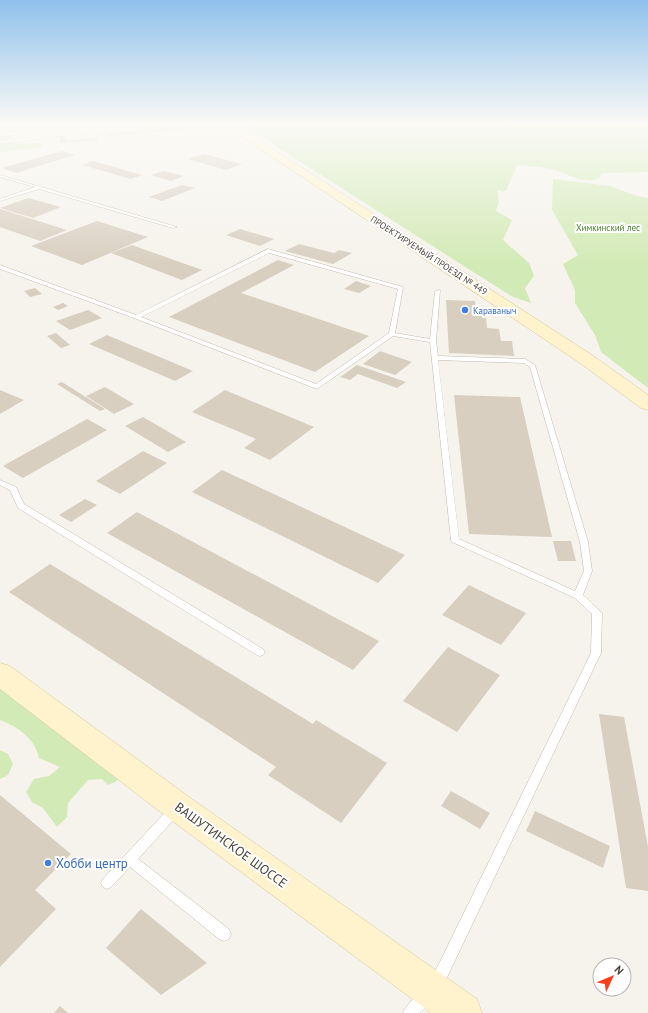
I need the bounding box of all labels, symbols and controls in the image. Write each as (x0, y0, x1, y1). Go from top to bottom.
street label: ПРОЕКТИРУЕМЫЙ ПРОЕЗД № 449 (369, 213, 489, 297)
park label: Химкинский лес (576, 222, 640, 233)
marker: Караваныч (460, 305, 470, 315)
place label: Караваныч (473, 305, 516, 316)
street label: ВАШУТИНСКОЕ ШОССЕ (171, 799, 291, 892)
place label: Хобби центр (56, 855, 128, 872)
marker: Хобби центр (43, 858, 53, 868)
north arrow (592, 957, 632, 997)
text: N (612, 963, 627, 978)

